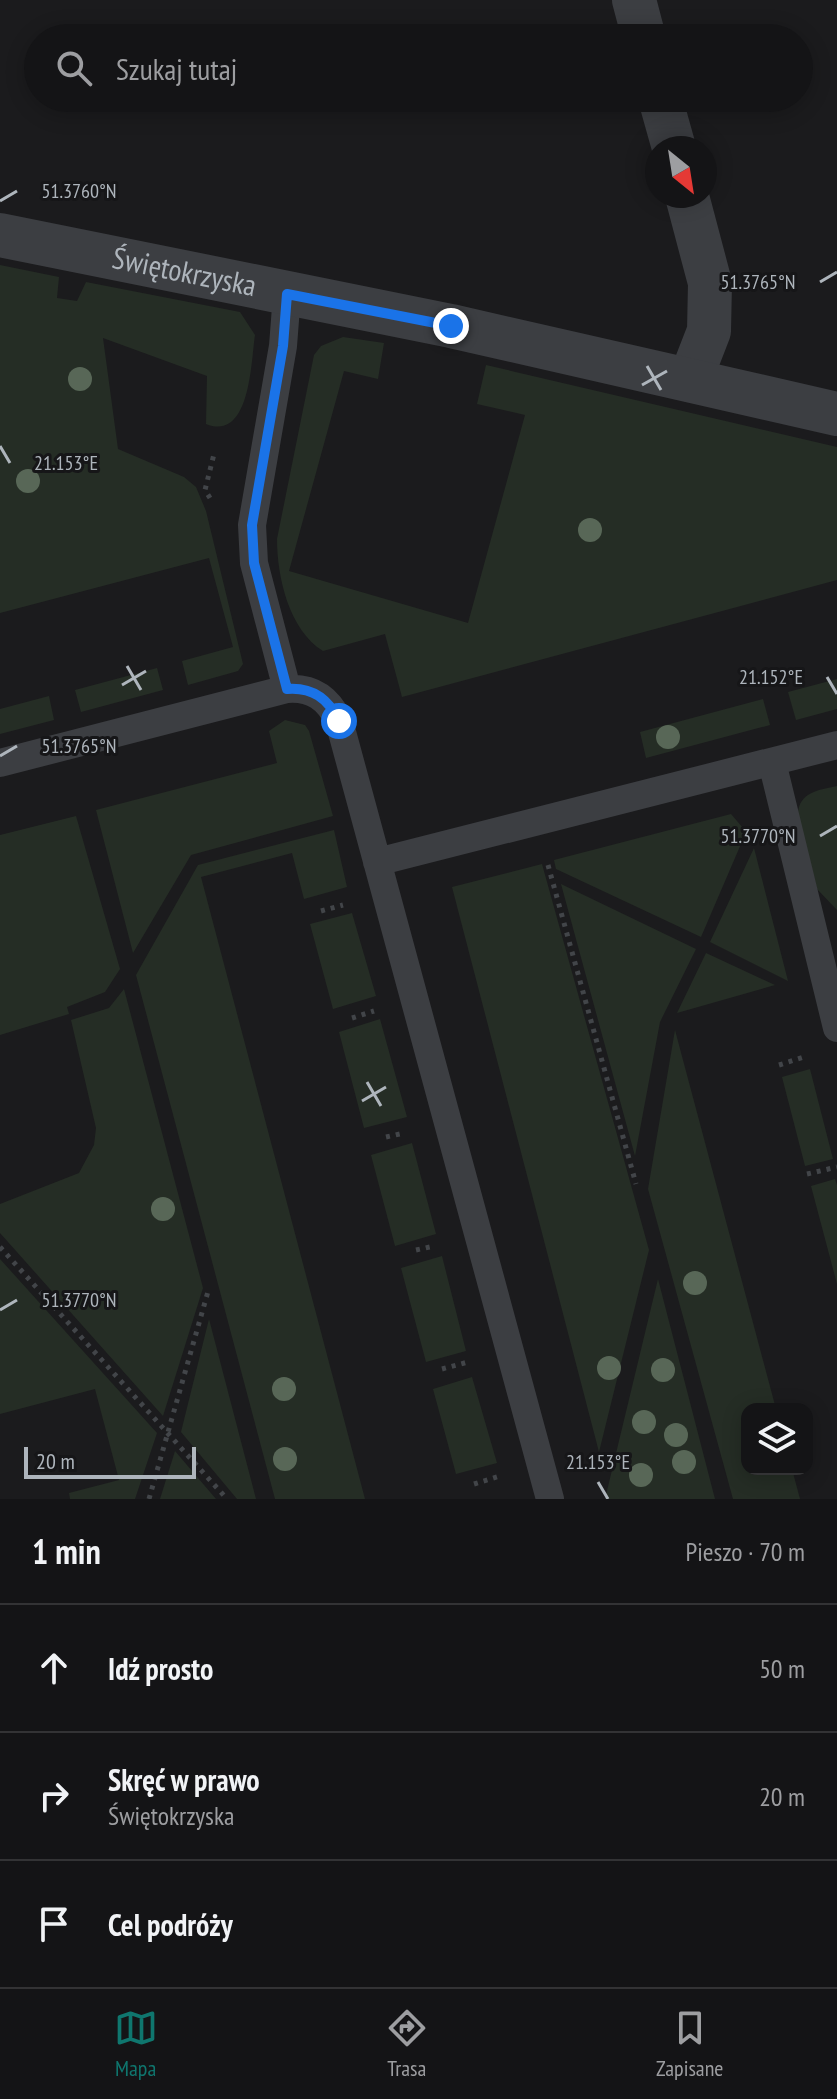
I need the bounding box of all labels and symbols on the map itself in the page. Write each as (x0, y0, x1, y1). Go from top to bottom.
north arrow (645, 136, 717, 208)
text: 51.3760°N (41, 178, 117, 204)
street label: Świętokrzyska (109, 237, 260, 304)
text: 51.3765°N (720, 269, 796, 295)
route end (433, 308, 469, 344)
text: 21.153°E (34, 450, 98, 476)
text: 21.152°E (739, 664, 803, 690)
route start (321, 703, 357, 739)
text: 51.3765°N (41, 733, 117, 759)
text: 51.3770°N (720, 823, 796, 849)
text: 51.3770°N (41, 1287, 117, 1313)
scale bar (24, 1443, 196, 1479)
text: 21.153°E (566, 1449, 630, 1475)

